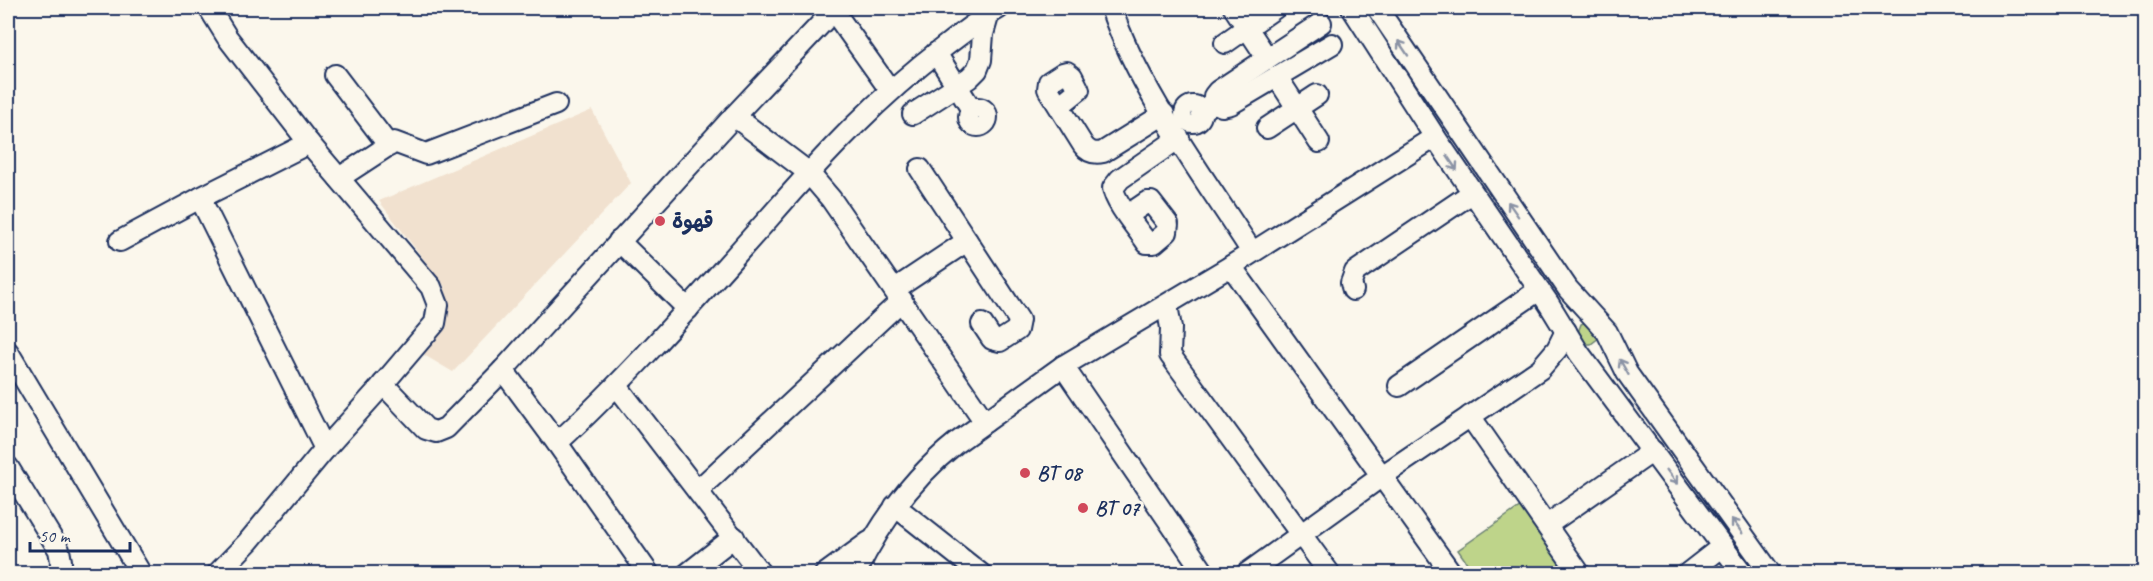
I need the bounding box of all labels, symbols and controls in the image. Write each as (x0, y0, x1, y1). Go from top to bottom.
one-way arrow (1397, 40, 1409, 56)
one-way arrow (1446, 154, 1458, 170)
one-way arrow (1507, 201, 1519, 217)
place label: قهوة (672, 208, 713, 235)
marker: قهوة (653, 214, 667, 228)
one-way arrow (1618, 359, 1630, 376)
place label: BT 08 (1037, 460, 1084, 486)
marker: BT 08 (1018, 466, 1032, 480)
one-way arrow (1665, 469, 1678, 485)
place label: BT 07 (1095, 495, 1142, 521)
marker: BT 07 (1076, 501, 1090, 515)
scale bar (30, 515, 130, 553)
one-way arrow (1731, 519, 1743, 535)
text: 50 m (39, 525, 72, 547)

